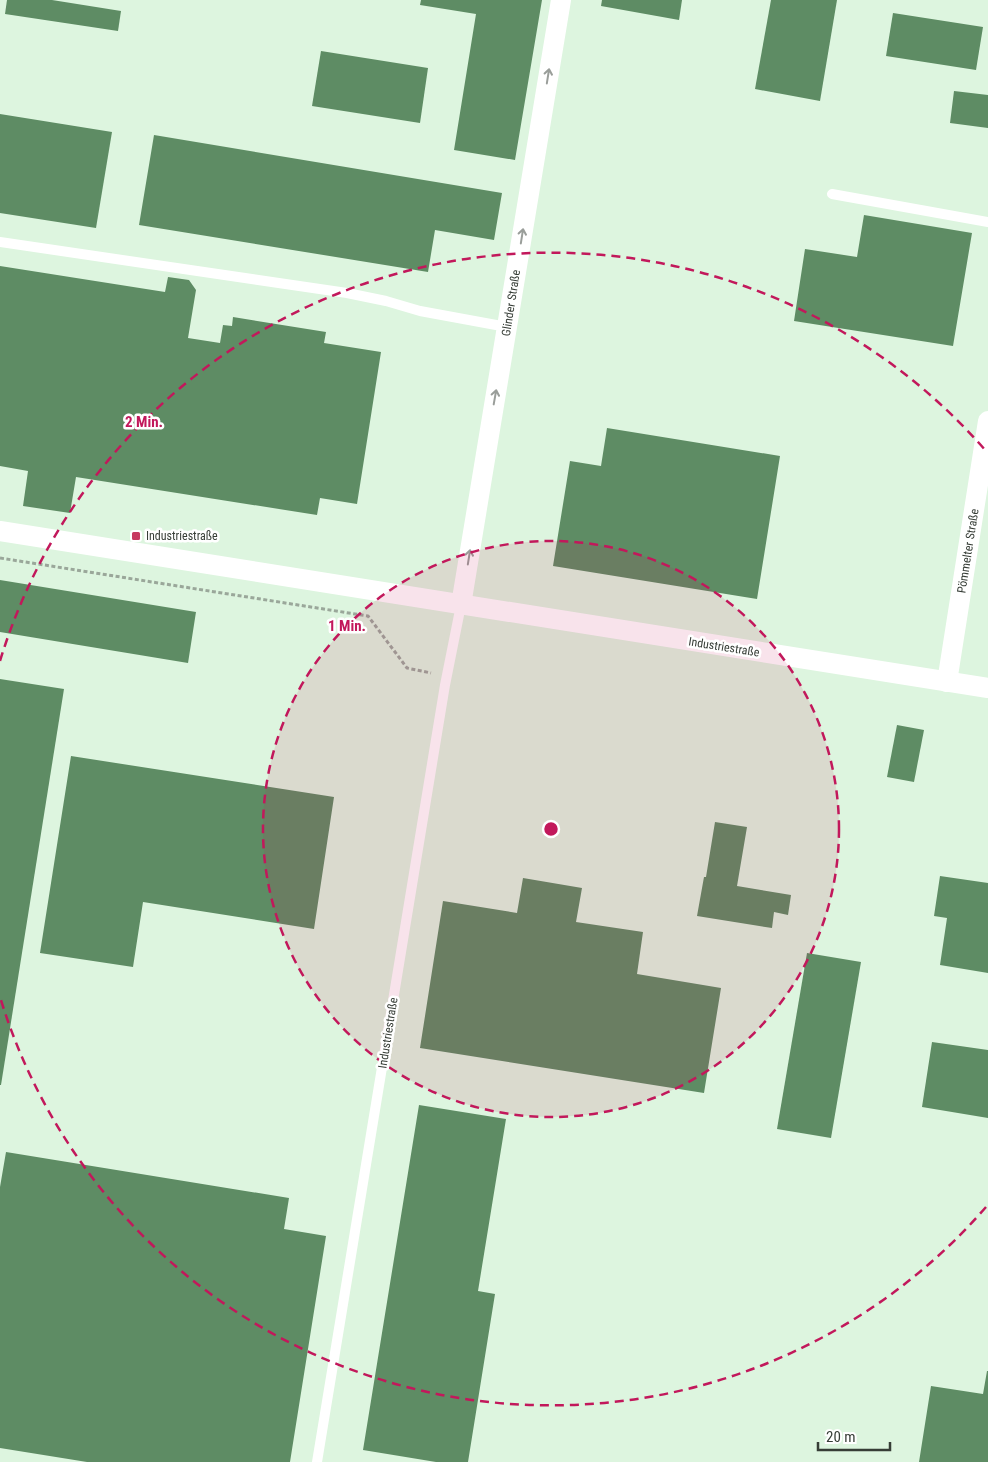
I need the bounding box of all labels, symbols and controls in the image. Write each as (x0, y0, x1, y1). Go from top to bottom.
one-way arrow (544, 68, 554, 84)
one-way arrow (517, 229, 527, 245)
street label: Glinder Straße (499, 268, 523, 337)
one-way arrow (491, 389, 501, 405)
text: 2 Min. (125, 413, 163, 431)
street label: Pömmelter Straße (954, 507, 982, 594)
place label: Industriestraße (146, 529, 218, 543)
marker: Industriestraße (130, 530, 142, 542)
one-way arrow (464, 549, 474, 565)
text: 1 Min. (328, 617, 366, 635)
street label: Industriestraße (687, 634, 761, 660)
centre of rings (542, 820, 560, 838)
street label: Industriestraße (375, 996, 401, 1070)
scale bar (818, 1420, 890, 1452)
text: 20 m (826, 1428, 856, 1446)

